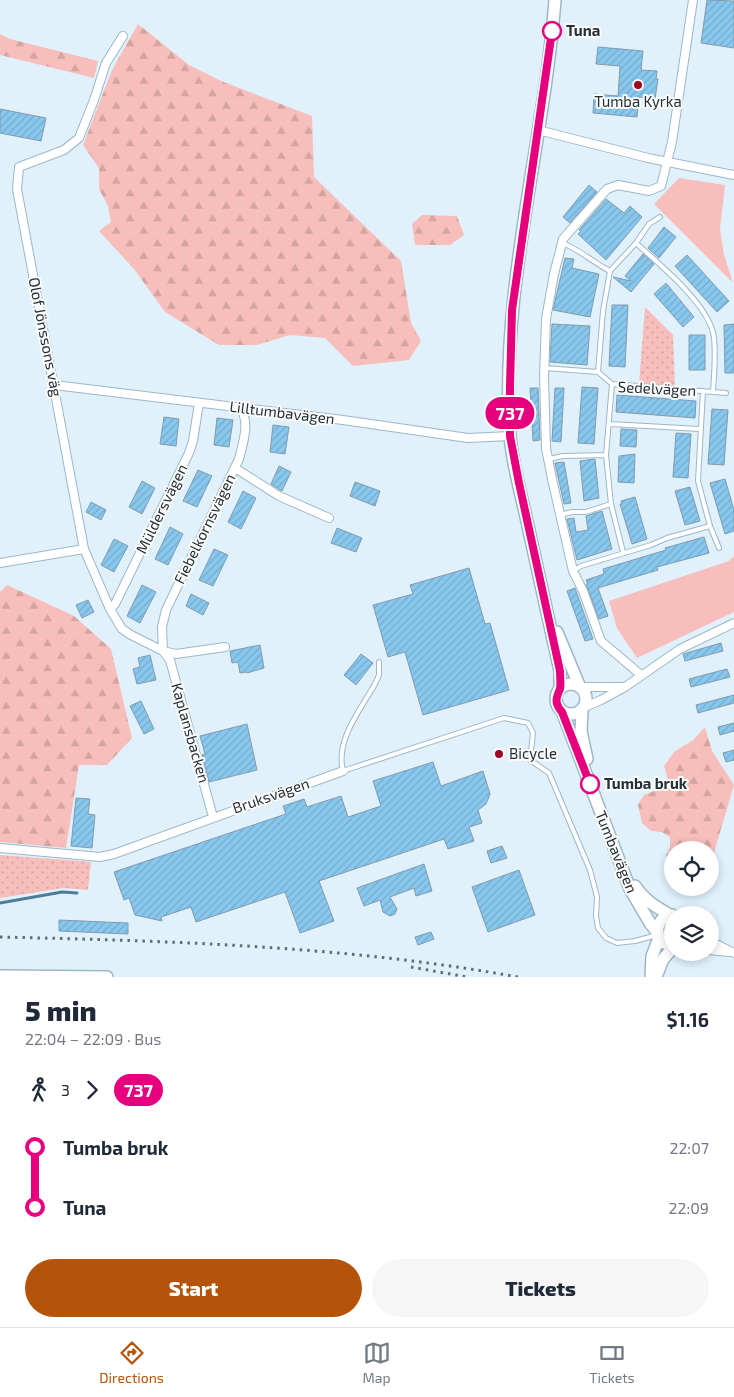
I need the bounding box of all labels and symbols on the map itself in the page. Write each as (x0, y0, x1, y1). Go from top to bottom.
marker: Tuna (542, 21, 562, 41)
place label: Tuna (566, 21, 600, 39)
marker: Tumba Kyrka (632, 79, 644, 91)
place label: Tumba Kyrka (594, 92, 682, 110)
street label: Olof Jönssons väg (26, 276, 67, 399)
street label: Sedelvägen (617, 377, 697, 399)
street label: Lilltumbavägen (229, 397, 336, 427)
line badge: 737 (481, 397, 539, 429)
street label: Müldersvägen (132, 461, 191, 556)
street label: Fiebelkornsvägen (170, 471, 239, 587)
street label: Kaplansbacken (168, 681, 214, 785)
place label: Bicycle (509, 744, 557, 762)
marker: Bicycle (493, 748, 505, 760)
street label: Bruksvägen (230, 773, 312, 817)
marker: Tumba bruk (580, 774, 600, 794)
place label: Tumba bruk (604, 774, 688, 792)
street label: Tumbavägen (592, 808, 642, 895)

